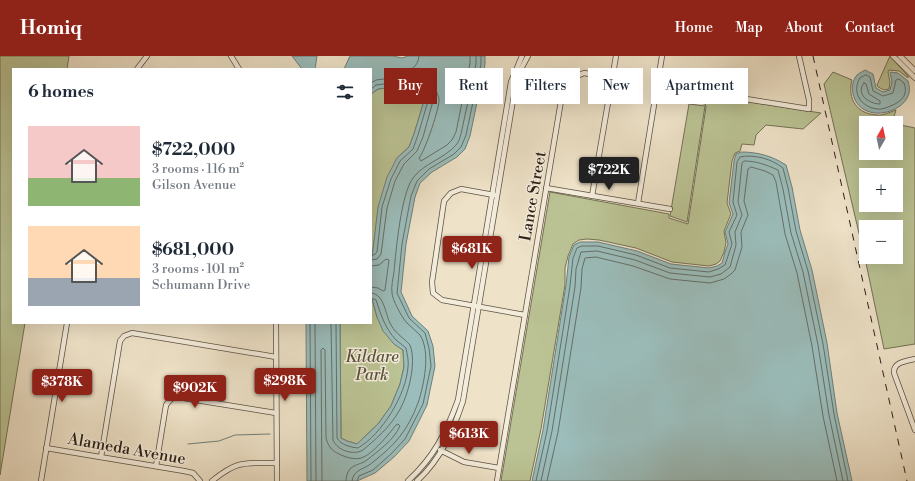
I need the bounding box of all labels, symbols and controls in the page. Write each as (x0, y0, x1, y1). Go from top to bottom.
text: Homiq (20, 16, 82, 40)
text: Home (675, 19, 713, 37)
text: Map (735, 19, 763, 37)
text: About (785, 19, 823, 37)
text: Contact (845, 19, 895, 37)
chip: Buy (384, 68, 437, 104)
chip: Rent (445, 68, 503, 104)
chip: Filters (511, 68, 580, 104)
chip: New (588, 68, 643, 104)
chip: Apartment (651, 68, 748, 104)
text: 6 homes (28, 81, 94, 103)
icon: filters (334, 81, 356, 103)
north arrow (859, 116, 903, 160)
map controls (859, 116, 903, 264)
text: $722,000 (152, 139, 235, 161)
icon: home (60, 142, 108, 190)
street label: Lance Street (515, 149, 551, 243)
pin: $722K (581, 157, 637, 191)
text: 3 rooms · 116 m² (152, 161, 244, 177)
text: $722K (588, 162, 630, 178)
button: + (859, 168, 903, 212)
text: Gilson Avenue (152, 177, 236, 193)
button: − (859, 220, 903, 264)
pin: $681K (444, 236, 500, 270)
text: $681,000 (152, 239, 234, 261)
text: $681K (452, 241, 492, 257)
icon: home (60, 242, 108, 290)
text: 3 rooms · 101 m² (152, 261, 244, 277)
text: Schumann Drive (152, 277, 250, 293)
park label: Kildare Park (345, 347, 399, 385)
pin: $298K (257, 368, 313, 402)
pin: $378K (34, 369, 90, 403)
text: $298K (264, 373, 306, 389)
text: $378K (41, 374, 83, 390)
pin: $902K (167, 375, 223, 409)
text: $902K (173, 380, 217, 396)
pin: $613K (441, 421, 497, 455)
text: $613K (449, 426, 489, 442)
street label: Alameda Avenue (65, 429, 187, 469)

